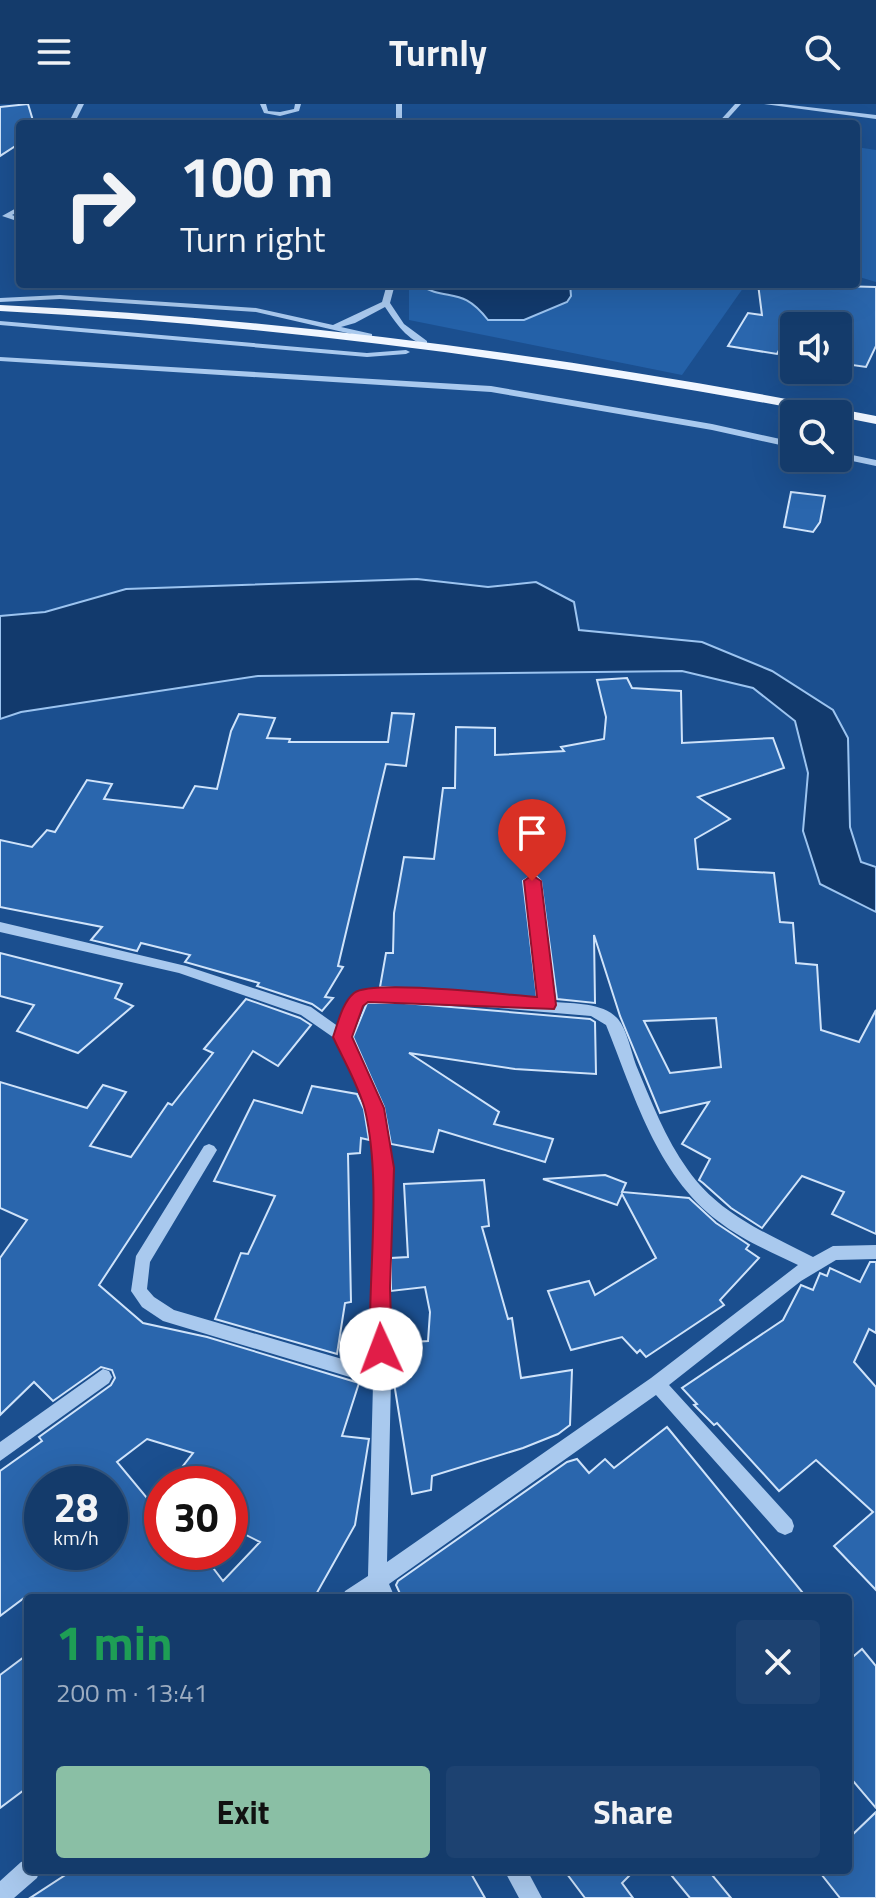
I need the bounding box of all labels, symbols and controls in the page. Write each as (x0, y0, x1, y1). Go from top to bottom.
text: Turnly (389, 25, 487, 80)
icon: menu (32, 30, 76, 74)
icon: search (800, 30, 844, 74)
text: 100 m (180, 134, 333, 219)
icon: right (48, 152, 152, 256)
text: Turn right (180, 211, 325, 266)
map controls (780, 312, 852, 472)
button: sound (780, 312, 852, 384)
button: search (780, 400, 852, 472)
pin (498, 799, 566, 881)
icon: arrive (510, 811, 554, 855)
position arrow (339, 1307, 423, 1391)
speed limit sign: 30 (144, 1466, 248, 1570)
text: 28 (54, 1477, 98, 1538)
text: km/h (53, 1522, 99, 1553)
text: 1 min (56, 1606, 173, 1679)
button: close (736, 1620, 820, 1704)
text: 200 m · 13:41 (56, 1673, 208, 1712)
button: Exit (56, 1766, 430, 1858)
button: Share (446, 1766, 820, 1858)

